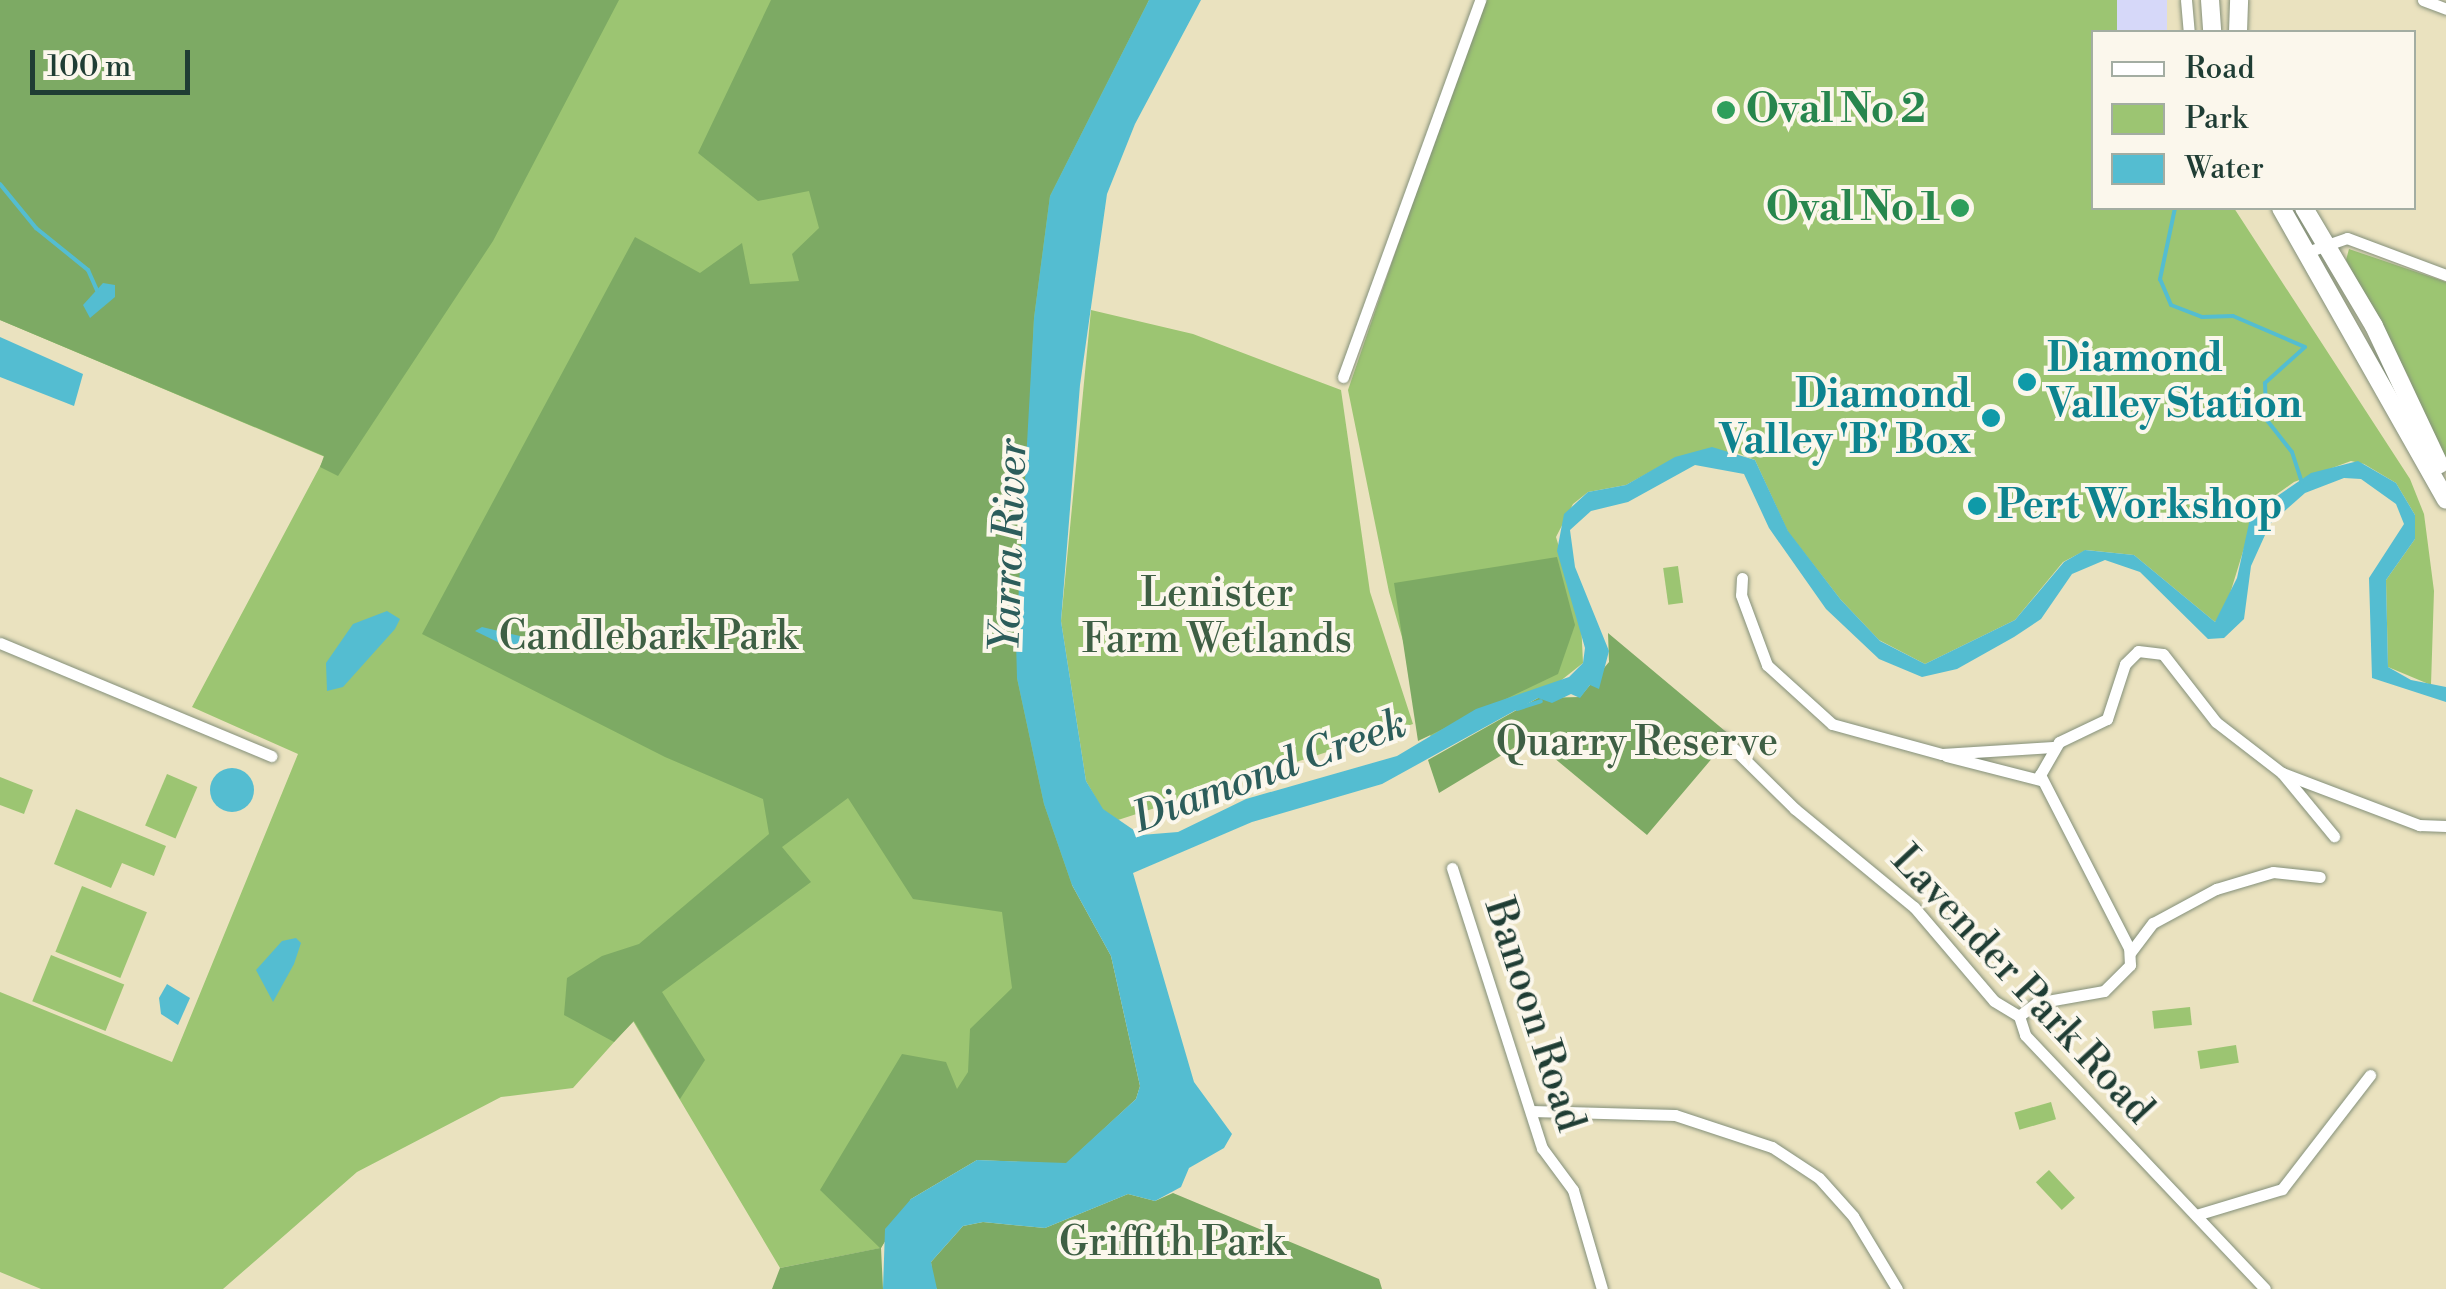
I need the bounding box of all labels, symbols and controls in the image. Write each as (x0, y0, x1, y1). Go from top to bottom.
scale bar (35, 30, 195, 92)
legend (2091, 30, 2416, 210)
text: 100 m (47, 48, 131, 86)
text: Road (2185, 50, 2255, 88)
place label: Oval No 2 (1746, 86, 1926, 134)
marker: Oval No 2 (1715, 99, 1737, 121)
text: Park (2185, 100, 2247, 138)
text: Water (2185, 150, 2264, 188)
place label: Oval No 1 (1766, 184, 1940, 232)
marker: Oval No 1 (1949, 197, 1971, 219)
place label: Diamond Valley Station (2047, 335, 2302, 429)
place label: Diamond Valley 'B' Box (1720, 371, 1971, 465)
marker: Diamond Valley Station (2016, 371, 2038, 393)
marker: Diamond Valley 'B' Box (1980, 407, 2002, 429)
water label: Yarra River (981, 438, 1039, 652)
place label: Pert Workshop (1997, 482, 2283, 530)
marker: Pert Workshop (1966, 495, 1988, 517)
park label: Lenister Farm Wetlands (1082, 570, 1352, 664)
park label: Candlebark Park (499, 613, 797, 661)
water label: Diamond Creek (1126, 699, 1414, 845)
park label: Quarry Reserve (1496, 719, 1778, 767)
street label: Lavender Park Road (1881, 836, 2163, 1134)
street label: Banoon Road (1474, 893, 1594, 1137)
park label: Griffith Park (1059, 1219, 1285, 1267)

